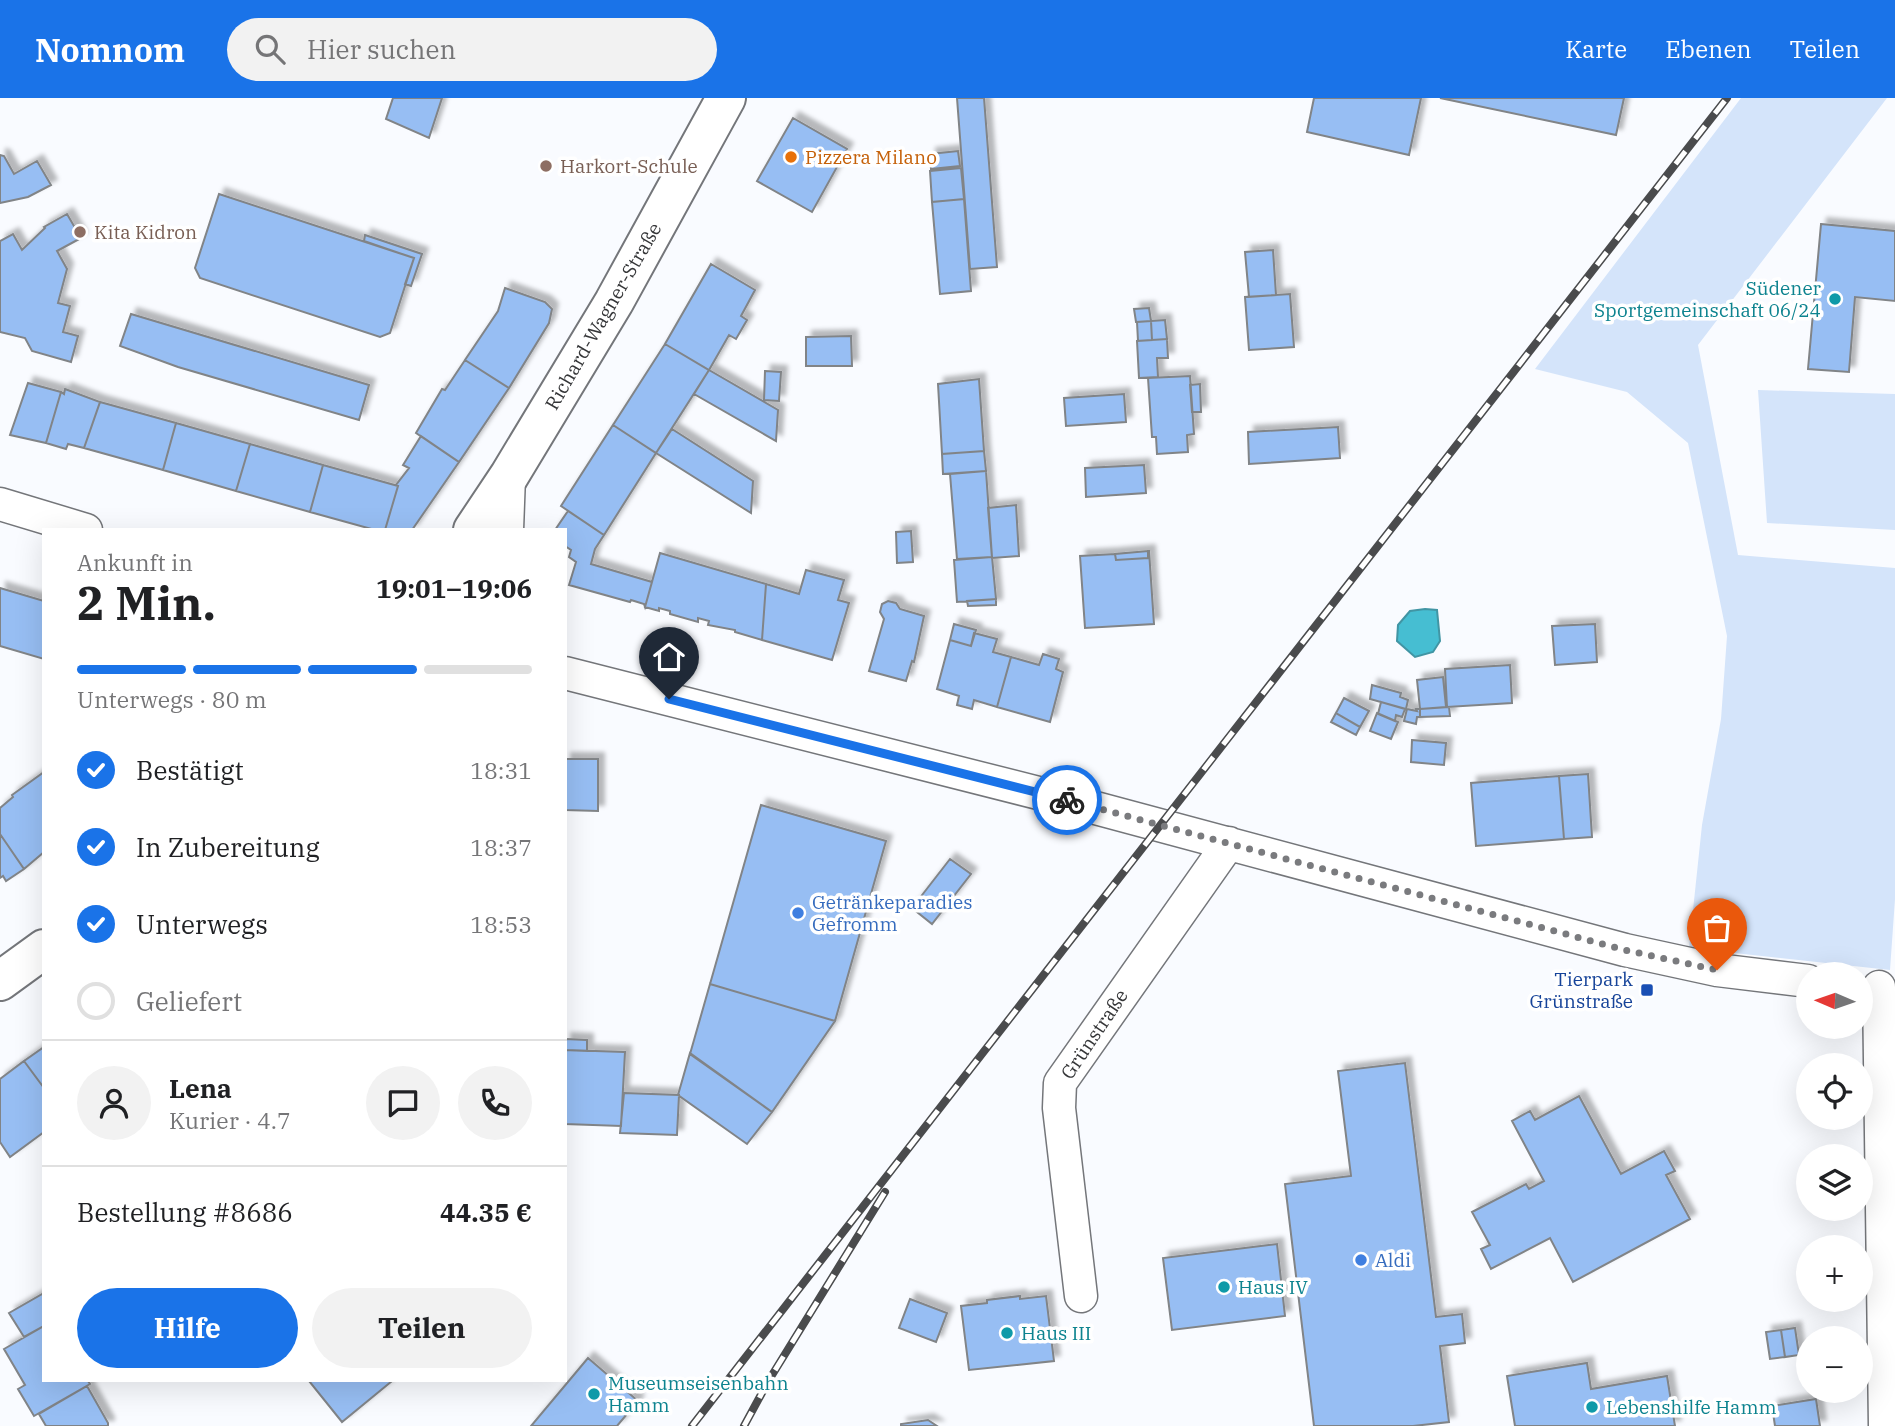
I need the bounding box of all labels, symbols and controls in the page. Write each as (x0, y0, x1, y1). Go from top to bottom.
search box (227, 18, 717, 81)
text: Nomnom (35, 28, 185, 71)
icon: search (251, 30, 289, 68)
text: Hier suchen (307, 32, 456, 66)
text: Karte (1565, 33, 1627, 65)
text: Ebenen (1665, 33, 1752, 65)
text: Teilen (1790, 33, 1860, 65)
place label: Pizzera Milano (805, 145, 937, 169)
marker: Pizzera Milano (783, 149, 799, 165)
place label: Harkort-Schule (560, 154, 698, 178)
marker: Harkort-Schule (538, 158, 554, 174)
street label: Richard-Wagner-Straße (540, 218, 666, 414)
place label: Kita Kidron (94, 220, 197, 244)
marker: Kita Kidron (72, 224, 88, 240)
place label: Südener Sportgemeinschaft 06/24 (1594, 276, 1822, 322)
marker: Südener Sportgemeinschaft 06/24 (1827, 291, 1843, 307)
text: Ankunft in (77, 547, 193, 577)
text: 19:01–19:06 (376, 571, 532, 605)
text: 2 Min. (77, 573, 216, 633)
pin (639, 627, 699, 699)
icon: home (650, 638, 688, 676)
text: Unterwegs · 80 m (77, 684, 267, 714)
icon: check (77, 751, 115, 789)
text: Bestätigt (136, 753, 244, 787)
text: 18:31 (470, 755, 532, 785)
courier (1032, 765, 1102, 835)
icon: bike (1048, 781, 1086, 819)
icon: check (77, 828, 115, 866)
text: In Zubereitung (136, 830, 320, 864)
text: 18:37 (470, 832, 532, 862)
place label: Getränkeparadies Gefromm (812, 890, 973, 936)
pin (1687, 898, 1747, 970)
icon: check (77, 905, 115, 943)
marker: Getränkeparadies Gefromm (790, 905, 806, 921)
text: Unterwegs (136, 907, 268, 941)
text: 18:53 (470, 909, 532, 939)
icon: bag (1698, 909, 1736, 947)
north arrow (1796, 962, 1872, 1040)
map controls (1796, 962, 1873, 1403)
place label: Tierpark Grünstraße (1530, 967, 1633, 1013)
marker: Tierpark Grünstraße (1639, 982, 1655, 998)
text: Geliefert (136, 984, 242, 1018)
street label: Grünstraße (1055, 984, 1133, 1084)
button: locate (1796, 1053, 1873, 1130)
button: person (77, 1066, 151, 1140)
button: chat (366, 1066, 440, 1140)
button: phone (458, 1066, 532, 1140)
text: Lena (169, 1071, 232, 1105)
text: Kurier · 4.7 (169, 1105, 291, 1135)
button: layers (1796, 1144, 1873, 1221)
text: Bestellung #8686 (77, 1195, 293, 1229)
text: 44.35 € (440, 1195, 532, 1229)
button: + (1796, 1235, 1873, 1312)
place label: Aldi (1375, 1248, 1411, 1272)
marker: Aldi (1353, 1252, 1369, 1268)
place label: Haus IV (1238, 1275, 1308, 1299)
marker: Haus IV (1216, 1279, 1232, 1295)
button: Hilfe (77, 1288, 298, 1368)
button: Teilen (312, 1288, 532, 1368)
place label: Haus III (1021, 1321, 1091, 1345)
marker: Haus III (999, 1325, 1015, 1341)
button: − (1796, 1326, 1873, 1403)
place label: Museumseisenbahn Hamm (608, 1371, 789, 1417)
marker: Museumseisenbahn Hamm (586, 1386, 602, 1402)
place label: Lebenshilfe Hamm (1606, 1395, 1777, 1419)
marker: Lebenshilfe Hamm (1584, 1399, 1600, 1415)

